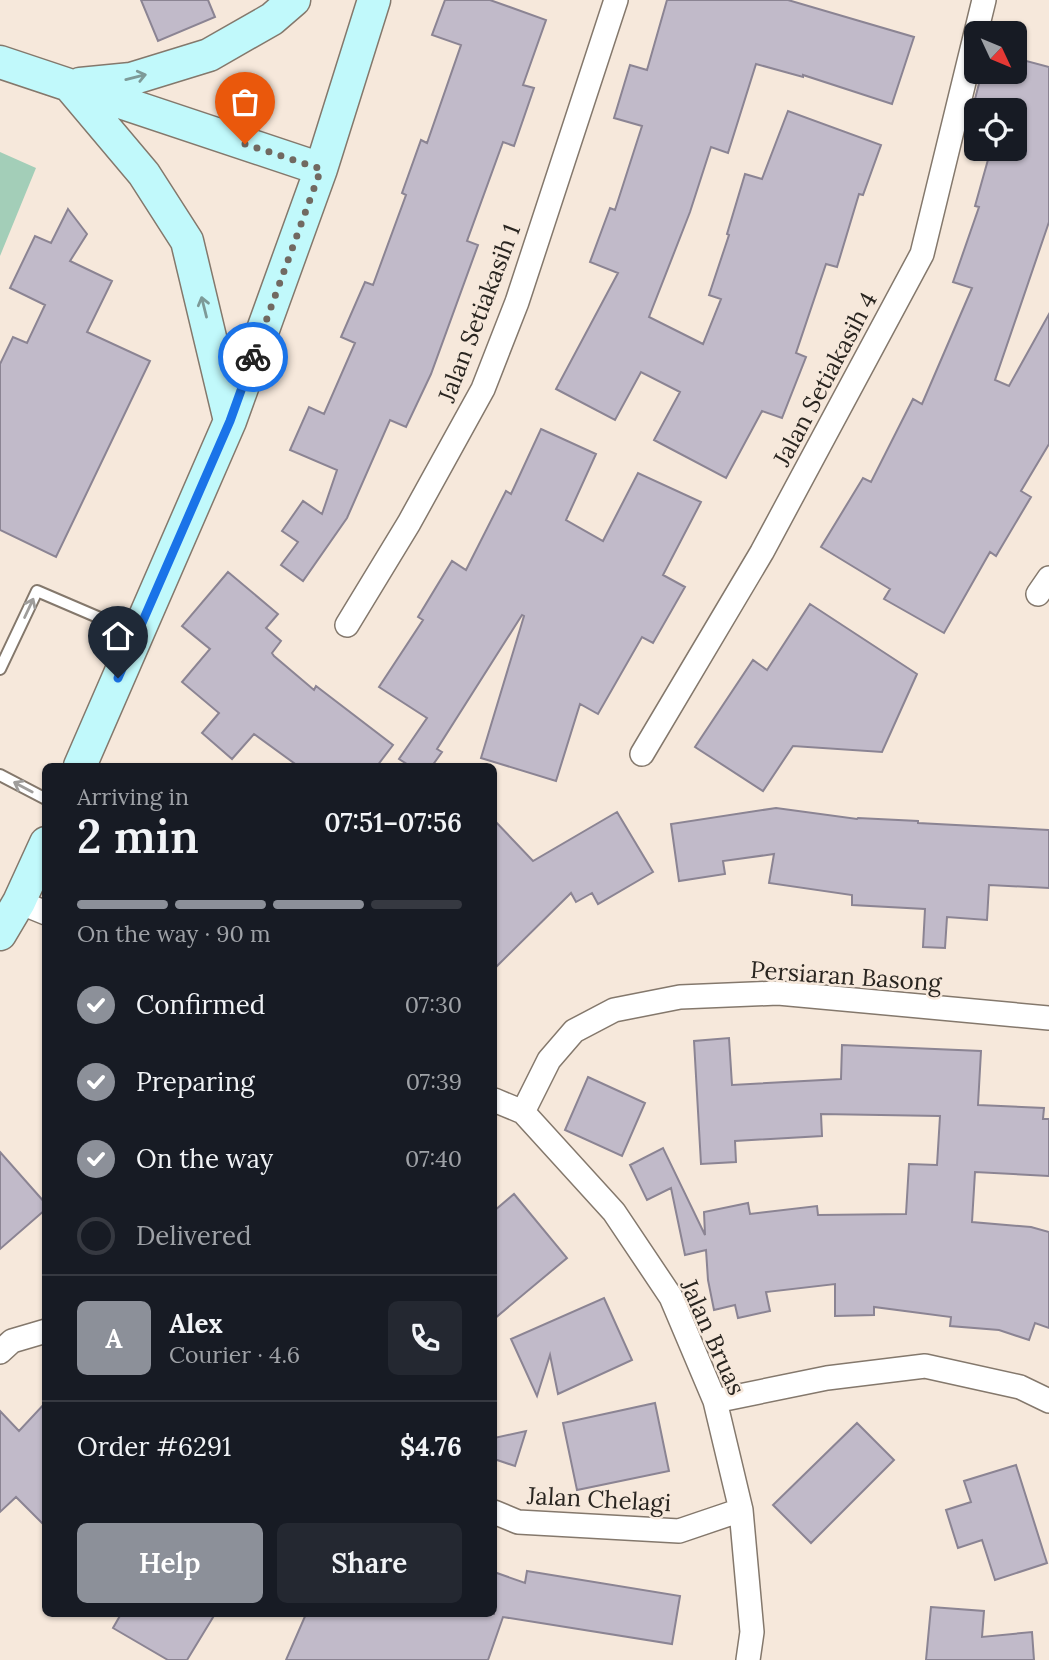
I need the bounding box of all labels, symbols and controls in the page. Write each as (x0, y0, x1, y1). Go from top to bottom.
north arrow (964, 21, 1027, 84)
map controls (964, 21, 1027, 161)
one-way arrow (124, 70, 147, 83)
pin (215, 72, 275, 144)
icon: bag (226, 83, 264, 121)
button: locate (964, 98, 1027, 161)
street label: Jalan Setiakasih 1 (430, 220, 527, 407)
street label: Jalan Setiakasih 4 (766, 287, 884, 472)
one-way arrow (197, 296, 210, 319)
courier (218, 322, 288, 392)
icon: bike (234, 338, 272, 376)
one-way arrow (23, 597, 36, 619)
pin (88, 606, 148, 678)
icon: home (99, 617, 137, 655)
one-way arrow (13, 780, 34, 793)
text: Arriving in (77, 782, 189, 811)
text: 07:51–07:56 (324, 806, 462, 839)
text: 2 min (77, 807, 199, 866)
text: On the way · 90 m (77, 919, 270, 948)
street label: Persiaran Basong (749, 954, 943, 998)
icon: check (77, 986, 115, 1024)
text: Confirmed (136, 988, 265, 1021)
text: 07:30 (405, 990, 462, 1019)
icon: check (77, 1063, 115, 1101)
text: Preparing (136, 1065, 255, 1098)
text: 07:39 (406, 1067, 462, 1096)
icon: check (77, 1140, 115, 1178)
text: On the way (136, 1142, 273, 1175)
text: 07:40 (405, 1144, 462, 1173)
text: Delivered (136, 1219, 252, 1252)
street label: Jalan Bruas (673, 1273, 752, 1400)
button: phone (388, 1301, 462, 1375)
text: Alex (169, 1307, 223, 1340)
text: A (105, 1322, 123, 1355)
text: Courier · 4.6 (169, 1340, 300, 1369)
text: Order #6291 (77, 1430, 232, 1463)
text: $4.76 (400, 1430, 462, 1463)
street label: Jalan Chelagi (525, 1480, 672, 1518)
button: Help (77, 1523, 263, 1603)
button: Share (277, 1523, 462, 1603)

